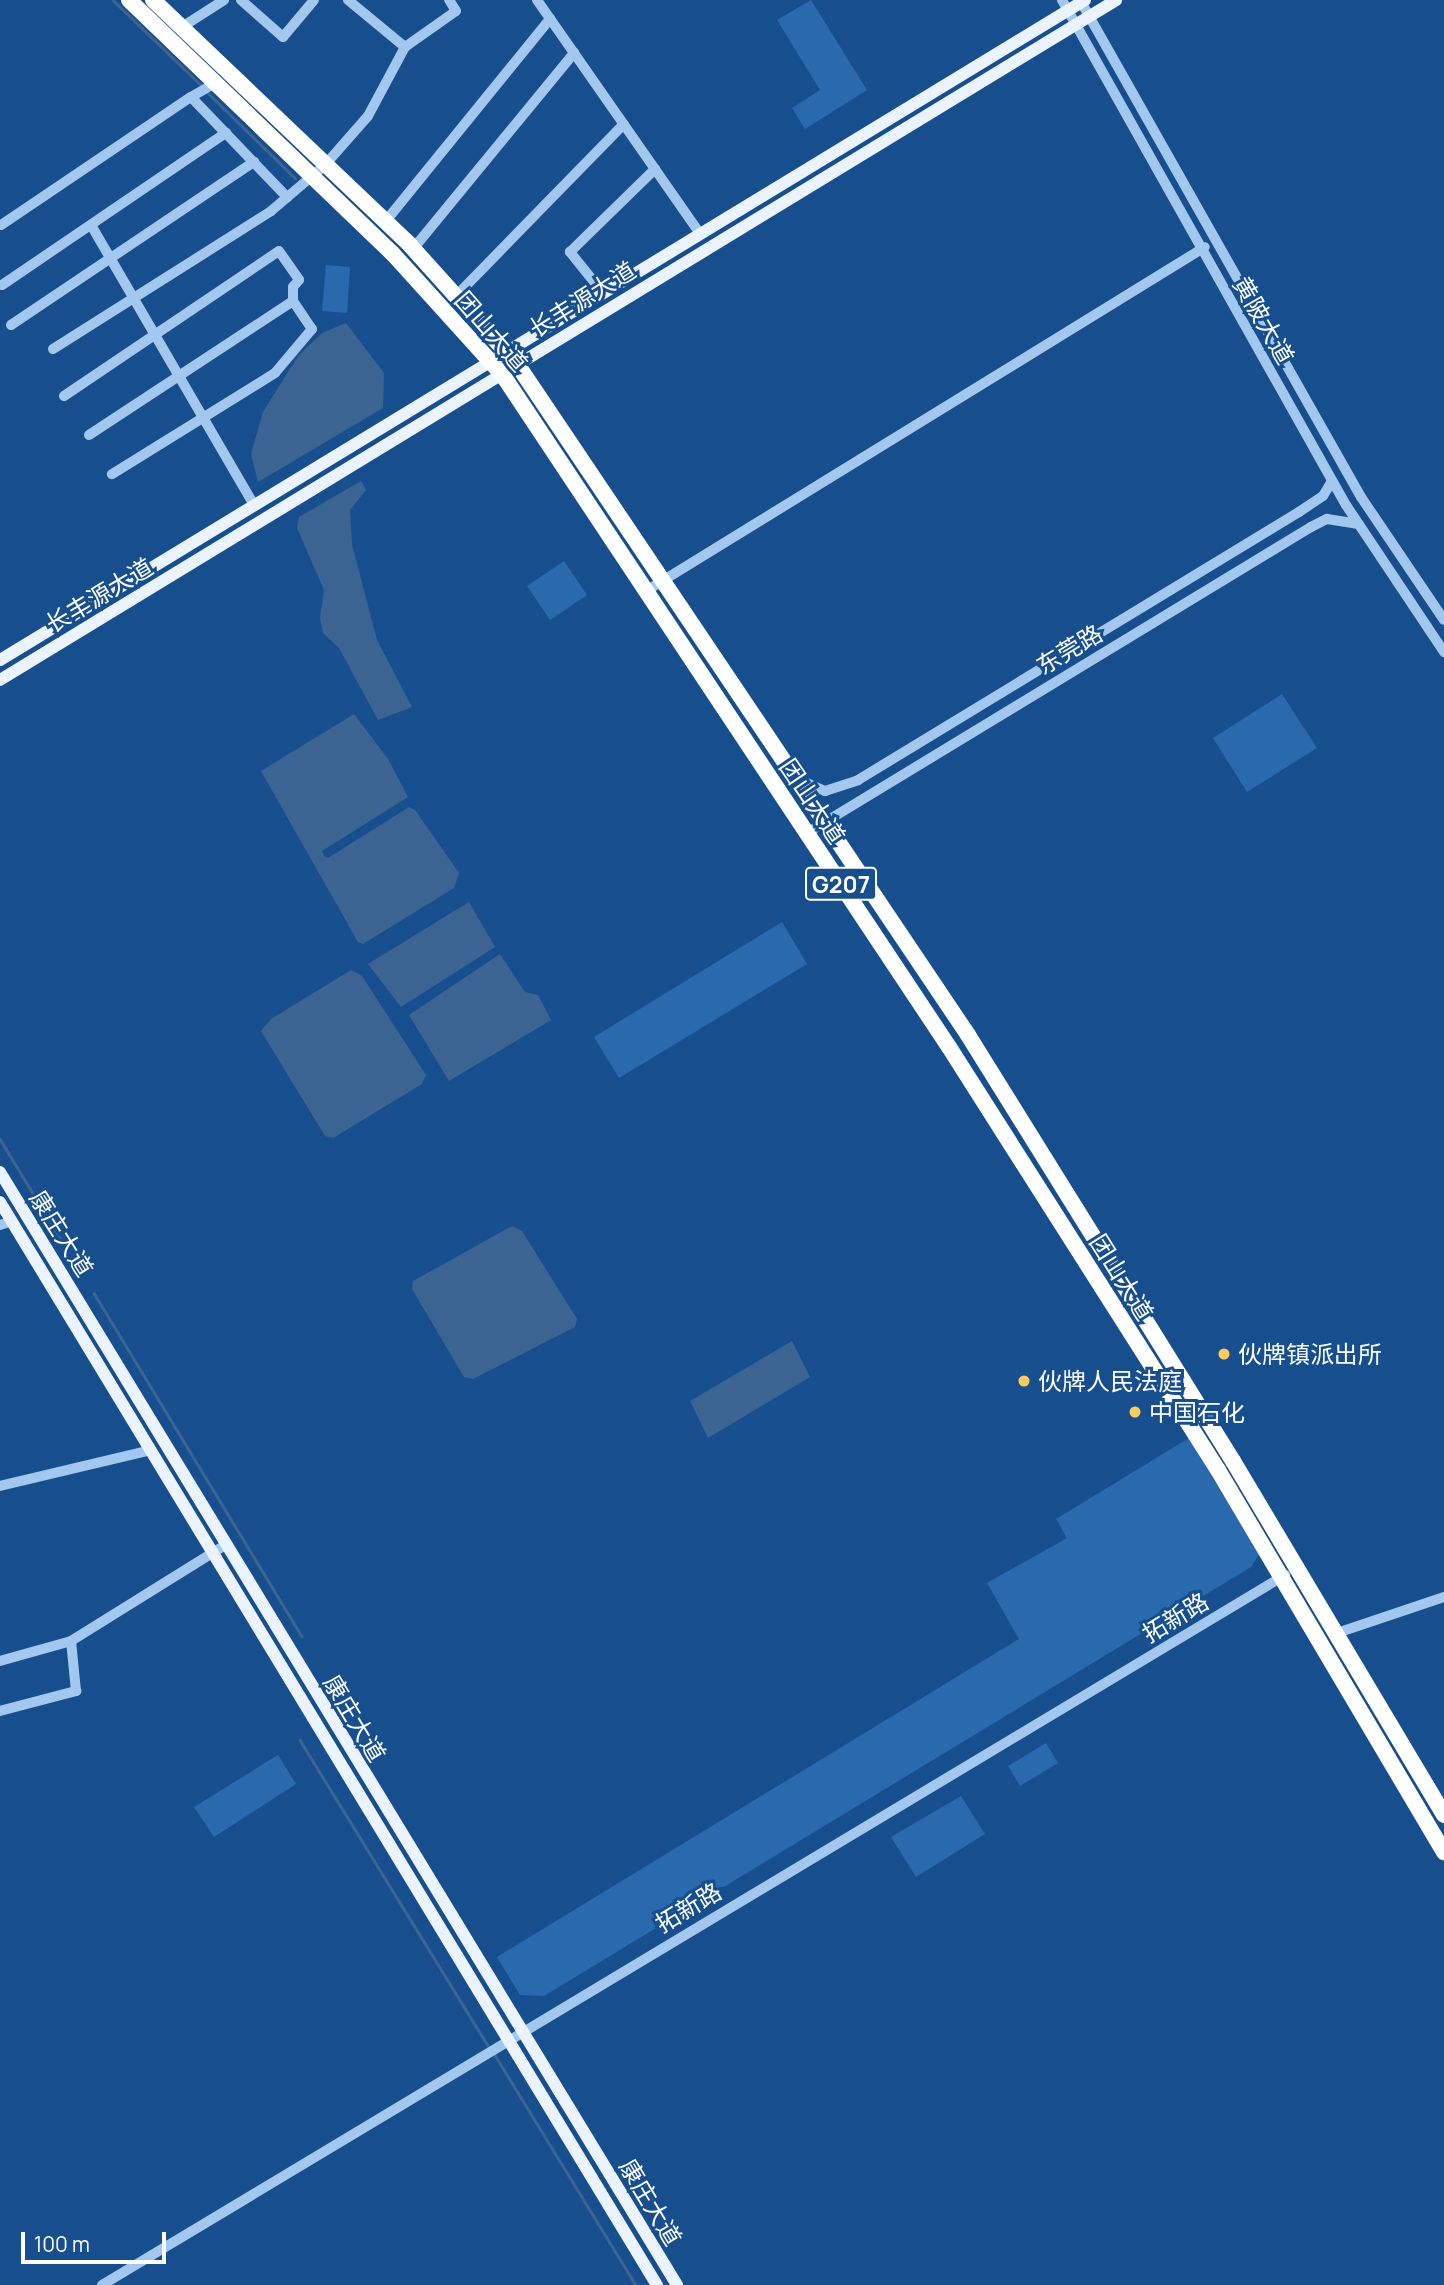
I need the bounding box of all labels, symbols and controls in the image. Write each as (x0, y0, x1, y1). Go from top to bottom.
street label: 长丰源大道 (523, 255, 641, 343)
street label: 黄陂大道 (1228, 271, 1300, 369)
street label: 团山大道 (450, 285, 534, 377)
street label: 长丰源大道 (40, 552, 158, 638)
street label: 东莞路 (1031, 618, 1107, 680)
street label: 团山大道 (774, 753, 852, 849)
road number: G207 (804, 864, 878, 904)
street label: 康庄大道 (24, 1185, 100, 1281)
street label: 团山大道 (1084, 1229, 1160, 1325)
place label: 伙牌镇派出所 (1238, 1340, 1382, 1368)
marker: 伙牌镇派出所 (1216, 1346, 1232, 1362)
place label: 伙牌人民法庭 (1038, 1367, 1182, 1395)
marker: 伙牌人民法庭 (1016, 1373, 1032, 1389)
place label: 中国石化 (1149, 1398, 1245, 1426)
marker: 中国石化 (1127, 1404, 1143, 1420)
street label: 拓新路 (1137, 1586, 1213, 1648)
street label: 康庄大道 (318, 1669, 392, 1767)
street label: 拓新路 (650, 1876, 726, 1938)
street label: 康庄大道 (614, 2153, 688, 2251)
scale bar (24, 2218, 170, 2262)
text: 100 m (34, 2230, 90, 2258)

